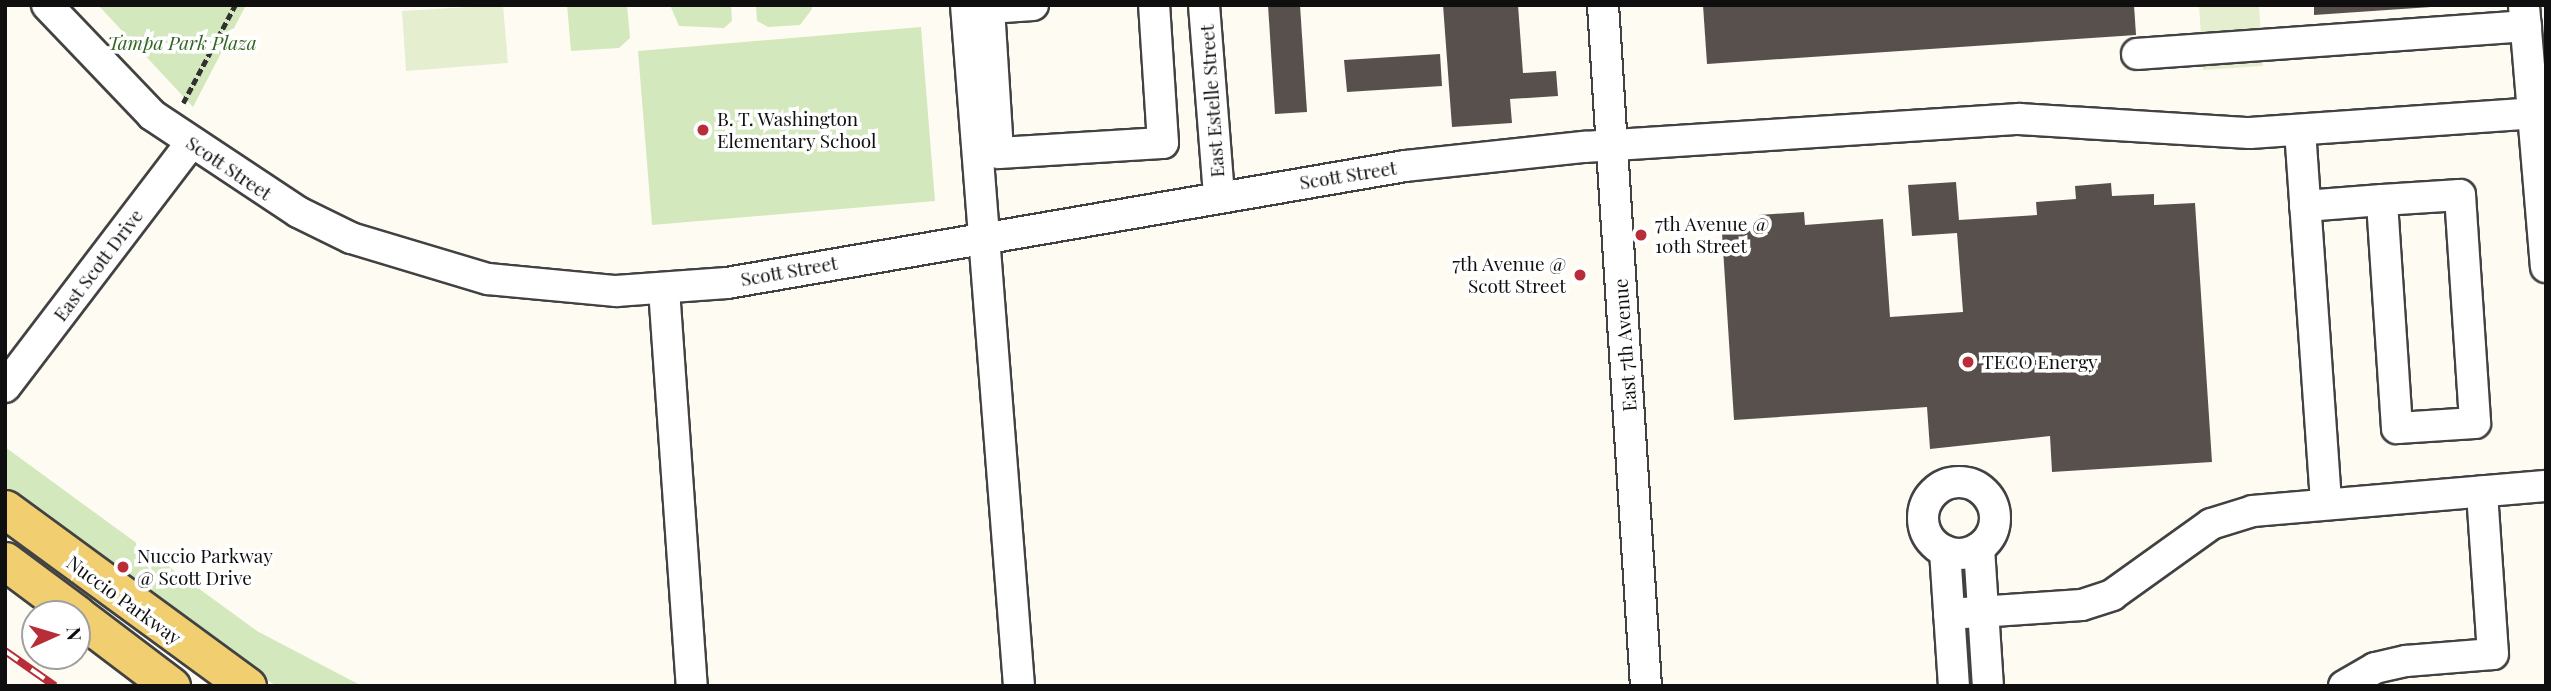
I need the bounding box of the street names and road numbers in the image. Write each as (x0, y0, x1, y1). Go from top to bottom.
street label: East Estelle Street (1195, 24, 1229, 178)
street label: Scott Street (182, 131, 276, 205)
street label: Scott Street (1298, 156, 1398, 194)
street label: East Scott Drive (48, 204, 148, 326)
street label: Scott Street (739, 251, 839, 291)
street label: East 7th Avenue (1609, 277, 1641, 413)
street label: Nuccio Parkway (62, 551, 186, 649)

